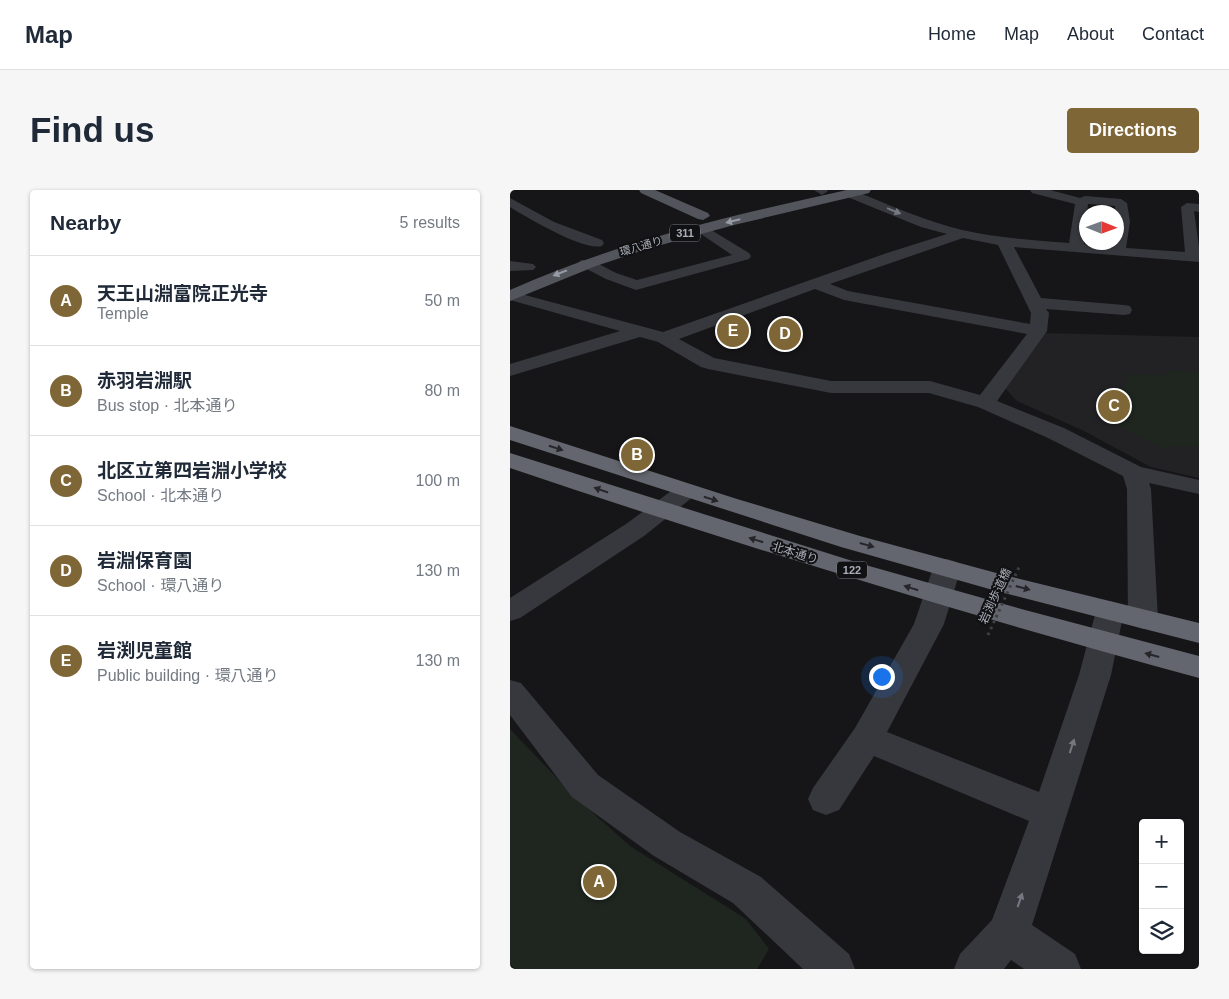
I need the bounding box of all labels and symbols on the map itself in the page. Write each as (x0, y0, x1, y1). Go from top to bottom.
north arrow (1079, 205, 1124, 250)
one-way arrow (887, 208, 902, 215)
one-way arrow (725, 217, 740, 225)
road number: 311 (670, 224, 700, 242)
street label: 環八通り (618, 234, 664, 258)
one-way arrow (553, 270, 568, 277)
pin: E (717, 312, 749, 350)
pin: D (769, 315, 801, 353)
pin: C (1098, 387, 1130, 425)
pin: B (621, 436, 653, 474)
one-way arrow (549, 445, 564, 453)
one-way arrow (593, 486, 608, 494)
one-way arrow (703, 495, 718, 503)
one-way arrow (748, 536, 763, 544)
street label: 北本通り (770, 539, 820, 567)
one-way arrow (859, 541, 874, 549)
road number: 122 (837, 562, 867, 578)
street label: 岩渕歩道橋 (976, 566, 1014, 626)
one-way arrow (903, 583, 918, 591)
one-way arrow (1016, 584, 1031, 592)
one-way arrow (1144, 651, 1159, 659)
your location (869, 664, 895, 690)
one-way arrow (1069, 739, 1076, 754)
pin: A (583, 863, 615, 901)
one-way arrow (1016, 892, 1024, 907)

